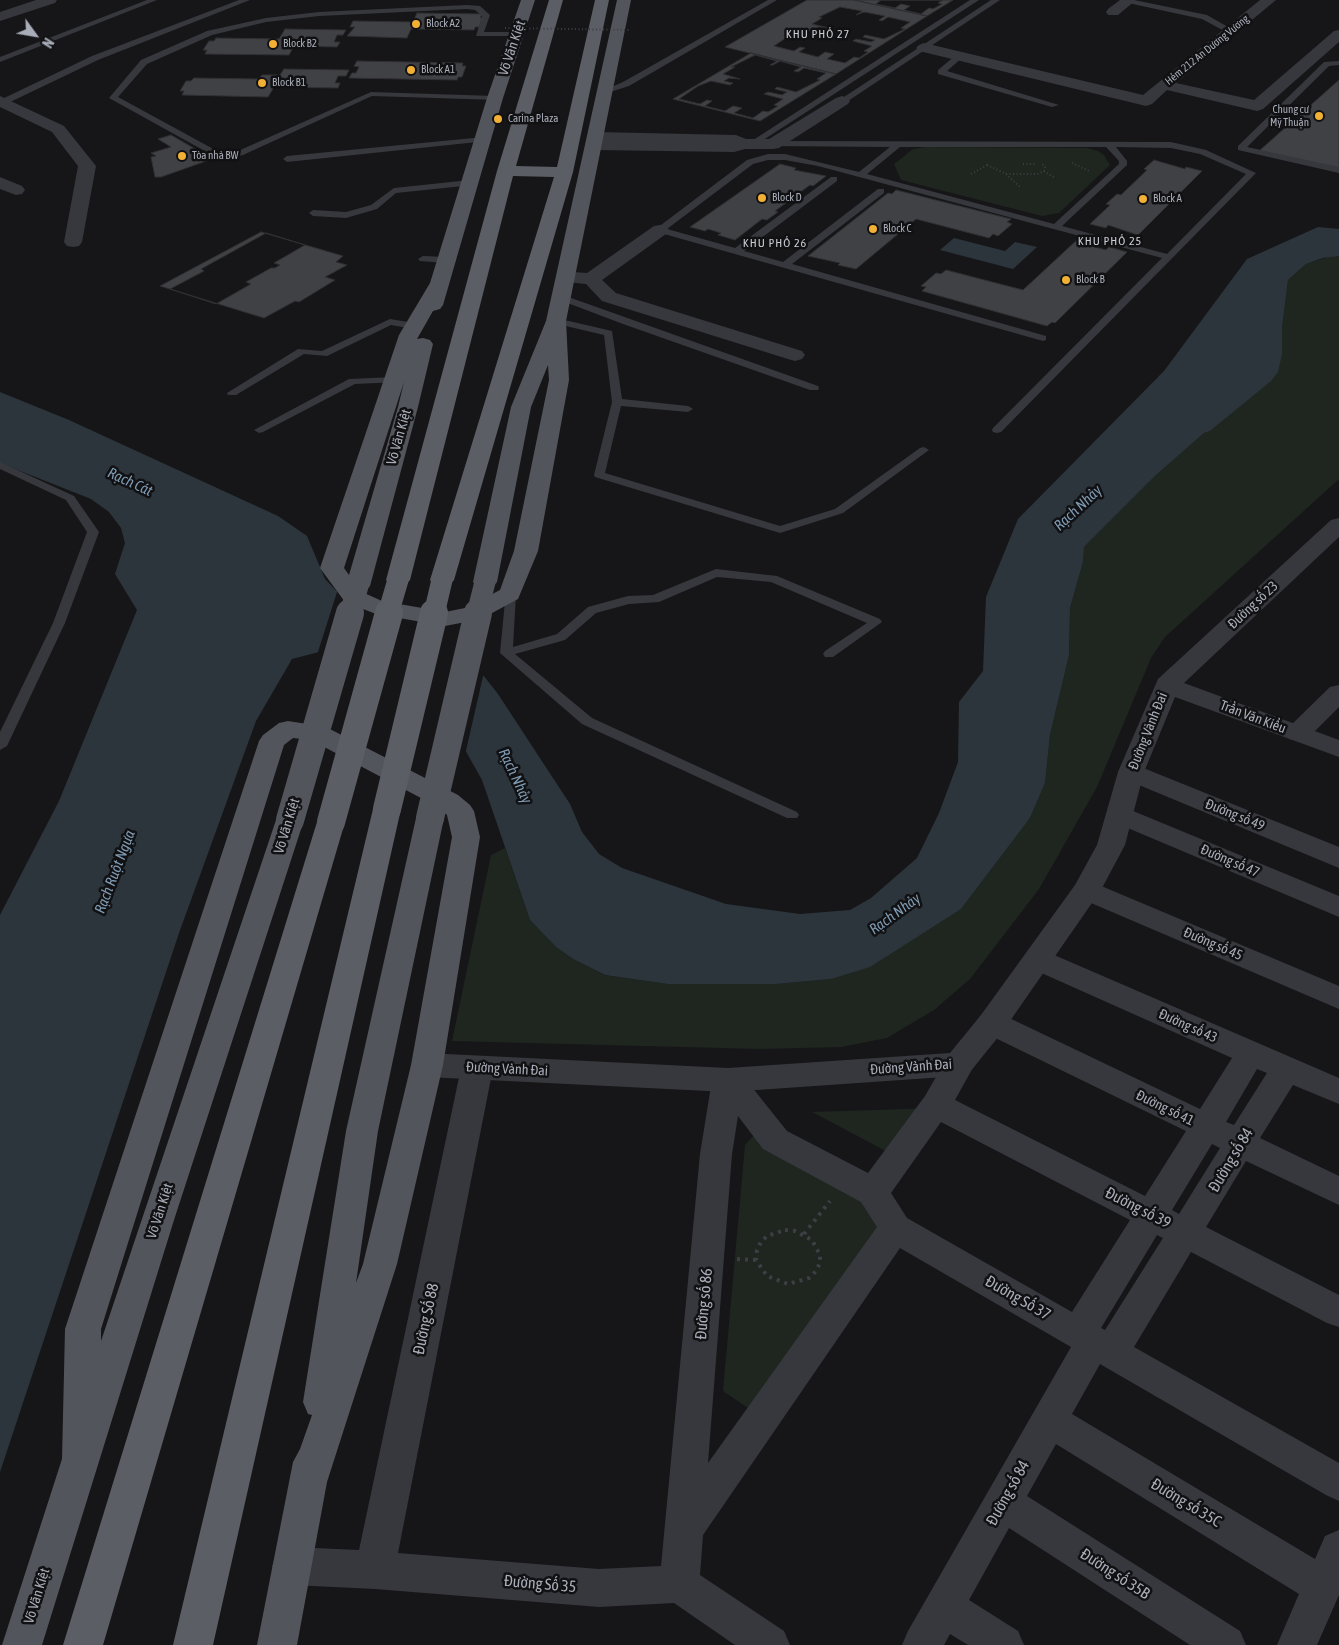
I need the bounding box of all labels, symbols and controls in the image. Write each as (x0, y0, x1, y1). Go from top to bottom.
north arrow (10, 10, 60, 60)
street label: Hẻm 212 An Dương Vương (1162, 12, 1252, 88)
place label: Block A2 (426, 17, 460, 31)
marker: Block A2 (410, 18, 422, 30)
street label: Võ Văn Kiệt (495, 18, 529, 78)
district label: KHU PHỐ 27 (785, 27, 851, 41)
text: N (39, 35, 57, 51)
place label: Block B2 (283, 37, 317, 51)
marker: Block B2 (267, 38, 279, 50)
place label: Block A1 (421, 63, 455, 77)
marker: Block A1 (405, 64, 417, 76)
place label: Block B1 (272, 76, 306, 90)
marker: Block B1 (256, 77, 268, 89)
place label: Chung cư Mỹ Thuận (1270, 103, 1309, 129)
marker: Chung cư Mỹ Thuận (1313, 110, 1325, 122)
place label: Carina Plaza (508, 112, 558, 126)
marker: Carina Plaza (492, 113, 504, 125)
place label: Tòa nhà BW (192, 149, 238, 163)
marker: Tòa nhà BW (176, 150, 188, 162)
place label: Block D (772, 191, 802, 205)
marker: Block D (756, 192, 768, 204)
place label: Block A (1153, 192, 1182, 206)
marker: Block A (1137, 193, 1149, 205)
place label: Block C (883, 222, 912, 236)
marker: Block C (867, 223, 879, 235)
district label: KHU PHỐ 25 (1077, 234, 1143, 248)
district label: KHU PHỐ 26 (742, 236, 808, 250)
place label: Block B (1076, 273, 1105, 287)
marker: Block B (1060, 274, 1072, 286)
street label: Võ Văn Kiệt (383, 407, 415, 467)
water label: Rạch Cát (105, 464, 155, 500)
water label: Rạch Nhảy (1050, 481, 1106, 535)
street label: Đường số 23 (1224, 578, 1282, 632)
street label: Đường Vành Đai (1125, 690, 1171, 772)
street label: Trần Văn Kiểu (1218, 697, 1288, 737)
water label: Rạch Nhảy (494, 746, 536, 806)
street label: Võ Văn Kiệt (271, 796, 303, 856)
street label: Đường số 49 (1203, 796, 1267, 834)
water label: Rạch Ruột Ngựa (91, 828, 139, 916)
street label: Đường số 47 (1198, 841, 1262, 881)
water label: Rạch Nhảy (866, 889, 924, 939)
street label: Đường số 45 (1181, 924, 1245, 964)
street label: Đường số 43 (1156, 1006, 1220, 1046)
street label: Đường Vành Đai (870, 1056, 952, 1078)
street label: Đường Vành Đai (466, 1058, 548, 1080)
street label: Đường số 41 (1133, 1087, 1197, 1129)
street label: Đường số 84 (1204, 1124, 1258, 1196)
street label: Võ Văn Kiệt (143, 1181, 177, 1241)
street label: Đường số 39 (1102, 1183, 1174, 1233)
street label: Đường số 86 (691, 1268, 717, 1340)
street label: Đường Số 37 (982, 1272, 1054, 1324)
street label: Đường Số 88 (409, 1282, 443, 1356)
street label: Đường số 84 (982, 1457, 1034, 1529)
street label: Đường số 35C (1147, 1475, 1225, 1531)
street label: Đường số 35B (1077, 1544, 1153, 1604)
street label: Võ Văn Kiệt (21, 1566, 53, 1626)
street label: Đường Số 35 (503, 1571, 577, 1597)

